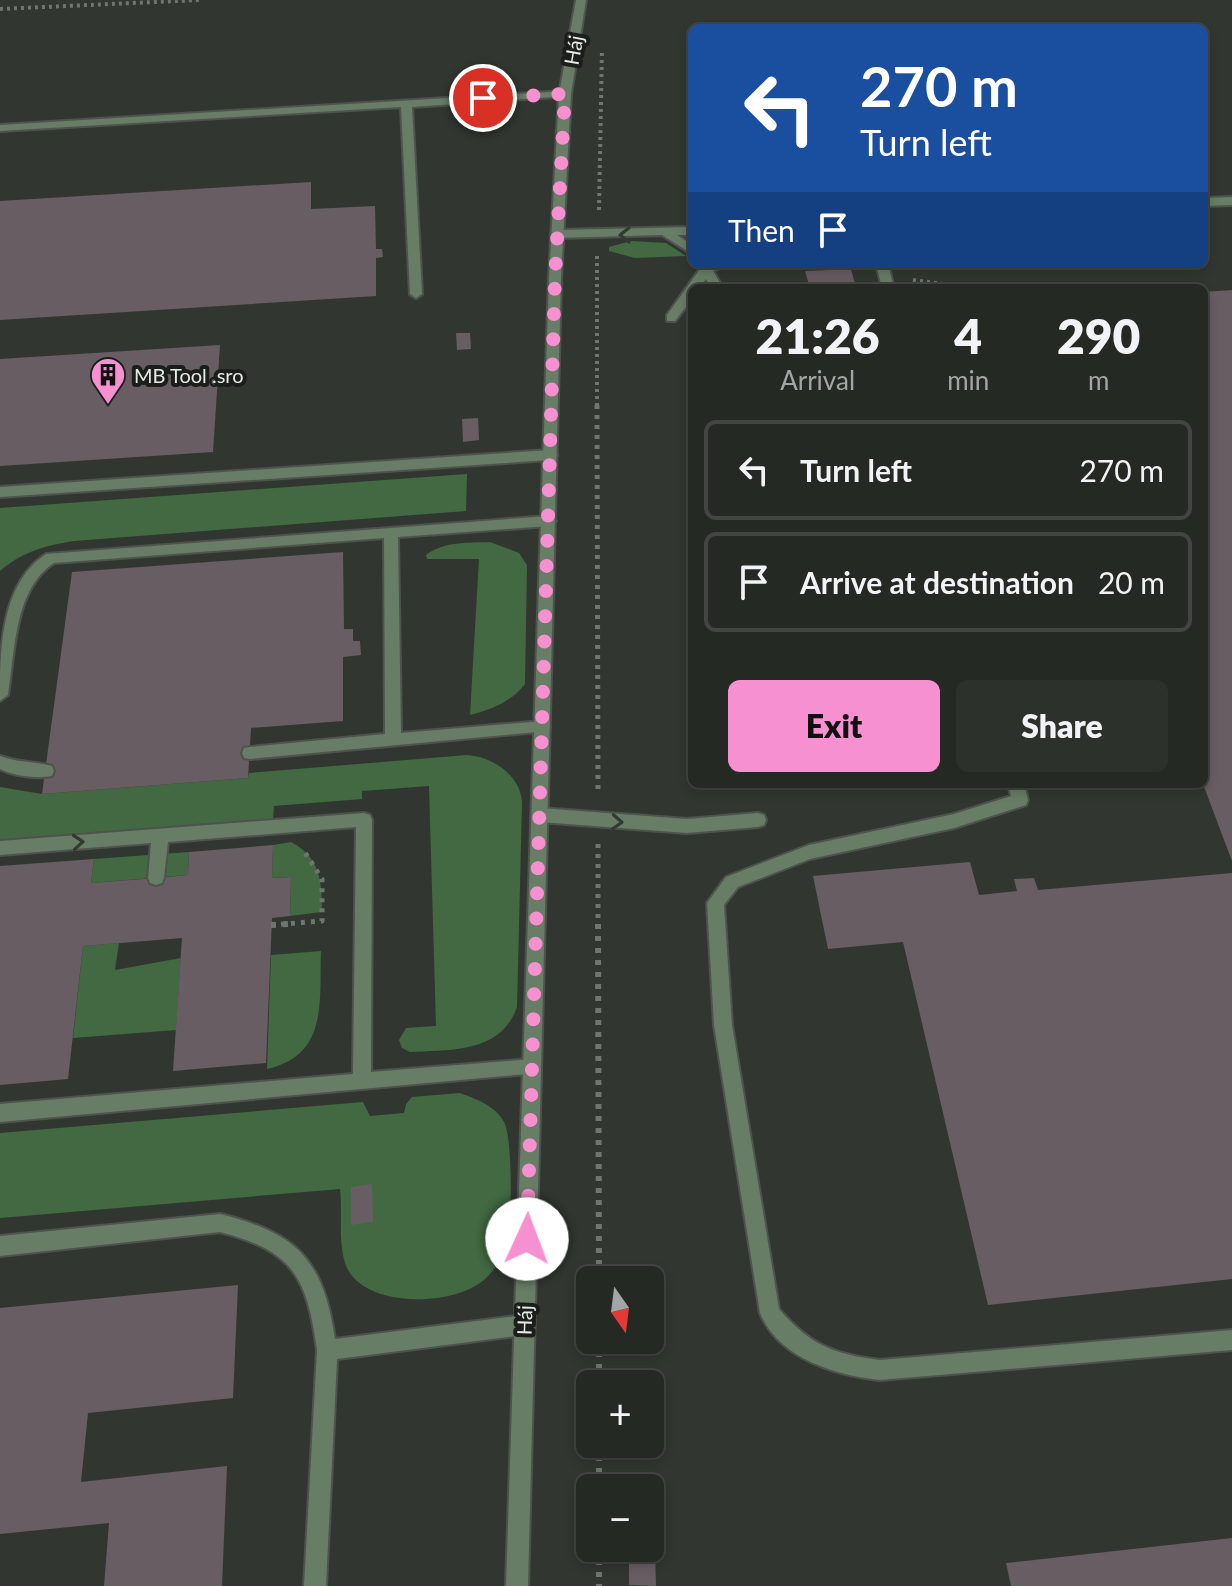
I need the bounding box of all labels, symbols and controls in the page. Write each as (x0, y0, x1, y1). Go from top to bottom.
street label: Háj (559, 33, 587, 67)
text: 270 m (860, 52, 1018, 119)
icon: left (728, 56, 832, 160)
pin (449, 64, 517, 132)
icon: arrive (461, 76, 505, 120)
text: Turn left (860, 120, 992, 164)
icon: arrive (811, 208, 855, 252)
text: Then (728, 212, 795, 248)
one-way arrow (618, 226, 631, 243)
text: 21:26 (756, 307, 880, 364)
text: 4 (954, 307, 982, 364)
text: 290 (1057, 307, 1140, 364)
building icon: MB Tool .sro (89, 356, 127, 406)
place label: MB Tool .sro (134, 363, 244, 387)
text: Arrival (780, 364, 855, 396)
text: min (947, 364, 989, 396)
text: m (1088, 364, 1109, 396)
icon: left (732, 448, 776, 492)
text: Turn left (800, 452, 912, 488)
text: 270 m (1079, 452, 1164, 488)
icon: arrive (732, 560, 776, 604)
text: Arrive at destination (800, 564, 1074, 600)
text: 20 m (1098, 564, 1165, 600)
button: Exit (728, 680, 940, 772)
button: Share (956, 680, 1168, 772)
one-way arrow (611, 813, 624, 830)
one-way arrow (72, 834, 85, 851)
position arrow (485, 1197, 569, 1281)
north arrow (576, 1266, 664, 1354)
map controls (576, 1266, 664, 1562)
street label: Háj (511, 1305, 537, 1335)
button: + (576, 1370, 664, 1458)
button: − (576, 1474, 664, 1562)

